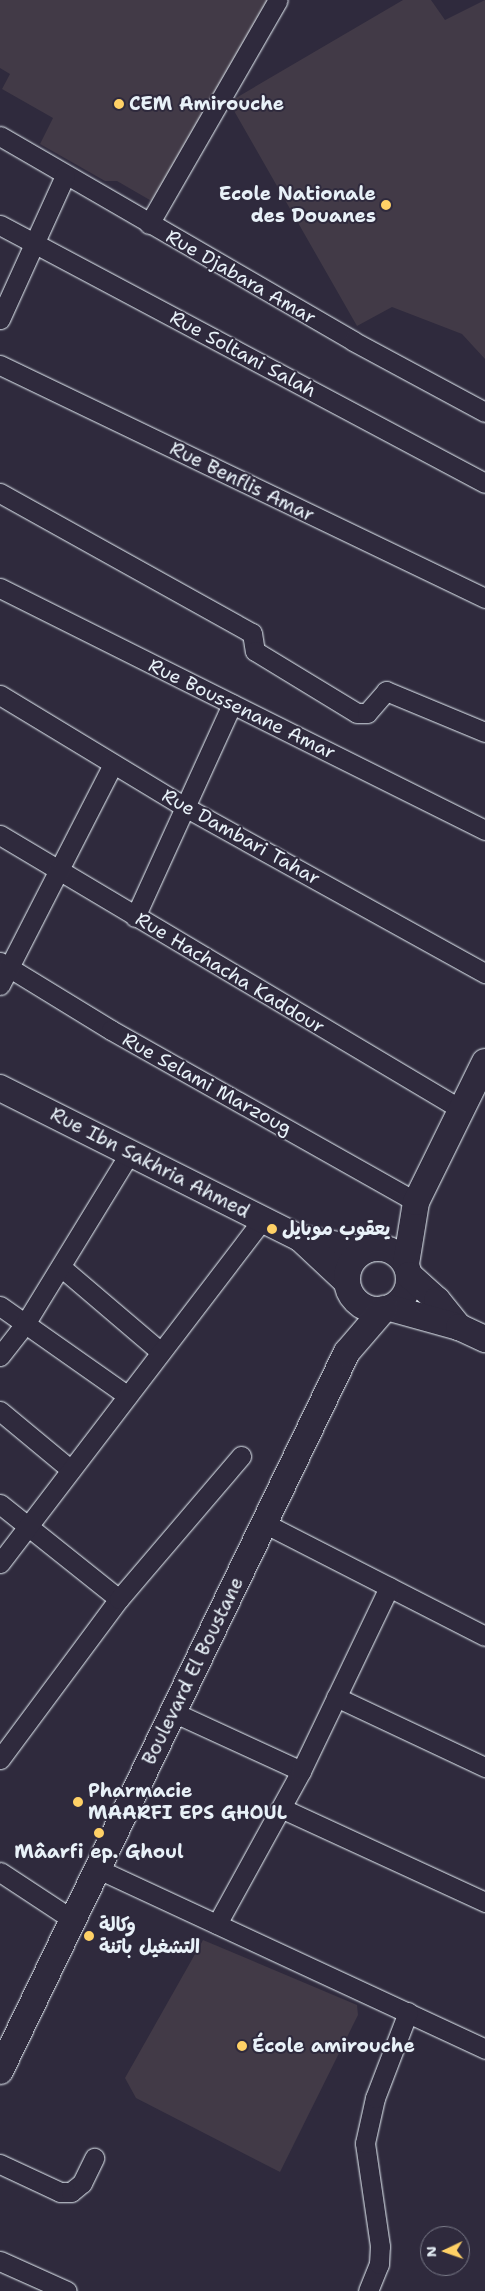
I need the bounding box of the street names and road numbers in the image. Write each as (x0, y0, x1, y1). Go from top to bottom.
street label: Rue Djabara Amar (162, 225, 320, 329)
street label: Rue Soltani Salah (166, 306, 320, 402)
street label: Rue Benflis Amar (166, 437, 318, 527)
street label: Rue Boussenane Amar (145, 654, 339, 764)
street label: Rue Dambari Tahar (158, 784, 324, 890)
street label: Rue Hachacha Kaddour (131, 907, 329, 1039)
street label: Rue Selami Marzoug (118, 1028, 296, 1140)
street label: Rue Ibn Sakhria Ahmed (47, 1103, 253, 1223)
street label: Boulevard El Boustane (138, 1573, 248, 1769)

